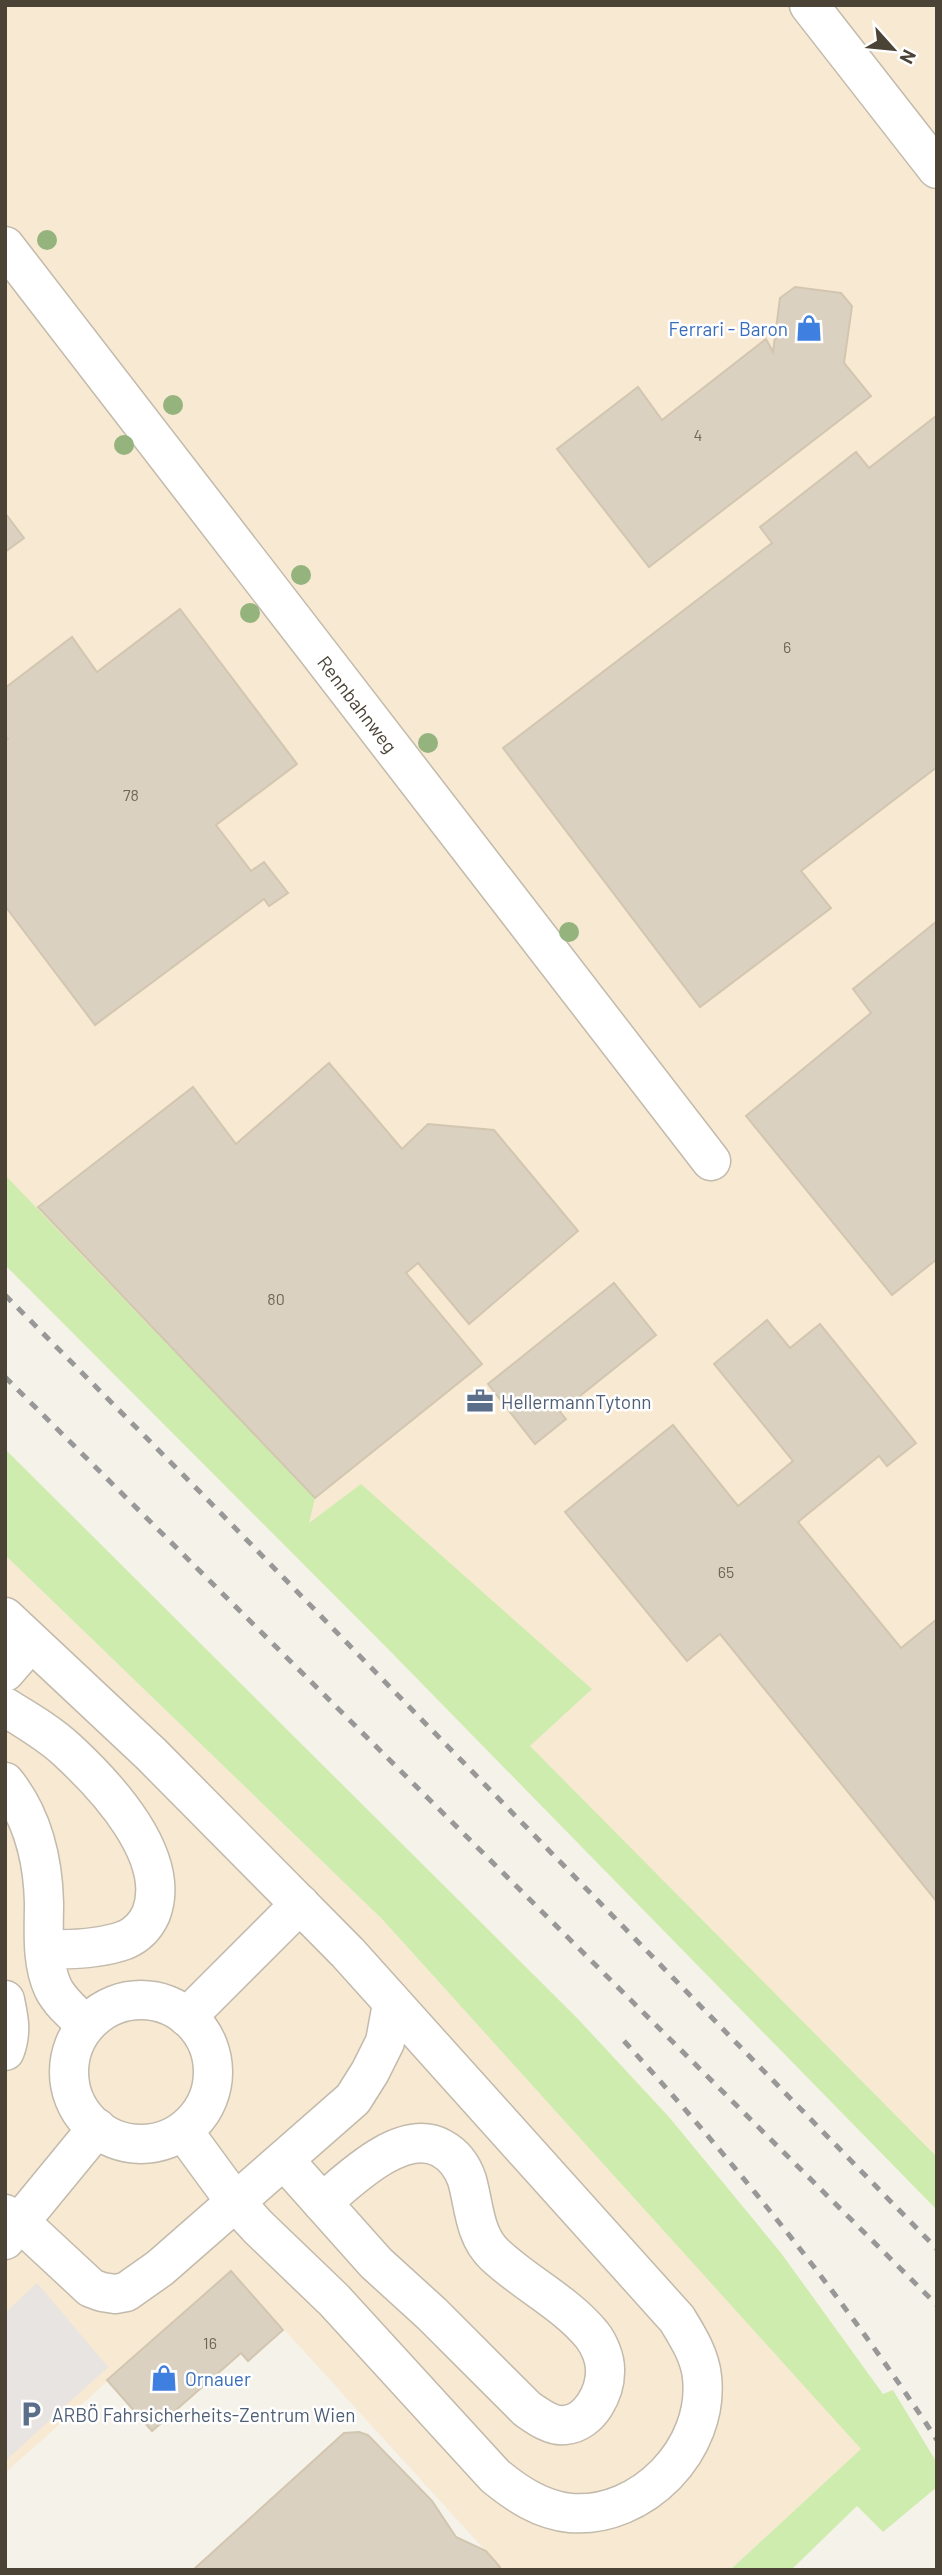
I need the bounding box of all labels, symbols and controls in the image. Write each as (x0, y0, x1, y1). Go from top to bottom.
north arrow (858, 14, 928, 84)
text: N (895, 46, 922, 68)
shop icon: Ferrari - Baron (794, 313, 824, 343)
place label: Ferrari - Baron (669, 317, 788, 340)
house number: 4 (694, 425, 702, 444)
house number: 6 (783, 637, 791, 656)
street label: Rennbahnweg (313, 651, 403, 757)
house number: 78 (123, 785, 139, 804)
house number: 80 (267, 1289, 285, 1308)
office icon: HellermannTytonn (465, 1386, 495, 1416)
place label: HellermannTytonn (501, 1390, 652, 1413)
house number: 65 (718, 1562, 734, 1581)
house number: 16 (203, 2333, 217, 2352)
shop icon: Ornauer (149, 2363, 179, 2393)
place label: Ornauer (185, 2367, 251, 2390)
parking icon: ARBÖ Fahrsicherheits-Zentrum Wien (16, 2399, 46, 2429)
place label: ARBÖ Fahrsicherheits-Zentrum Wien (52, 2403, 356, 2426)

